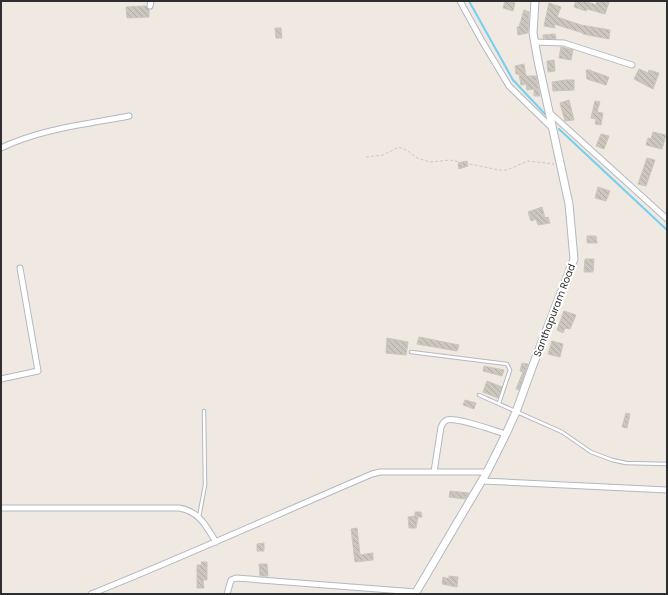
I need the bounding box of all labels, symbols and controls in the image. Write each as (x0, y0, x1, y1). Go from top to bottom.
street label: Santhapuram Road (530, 262, 579, 359)

